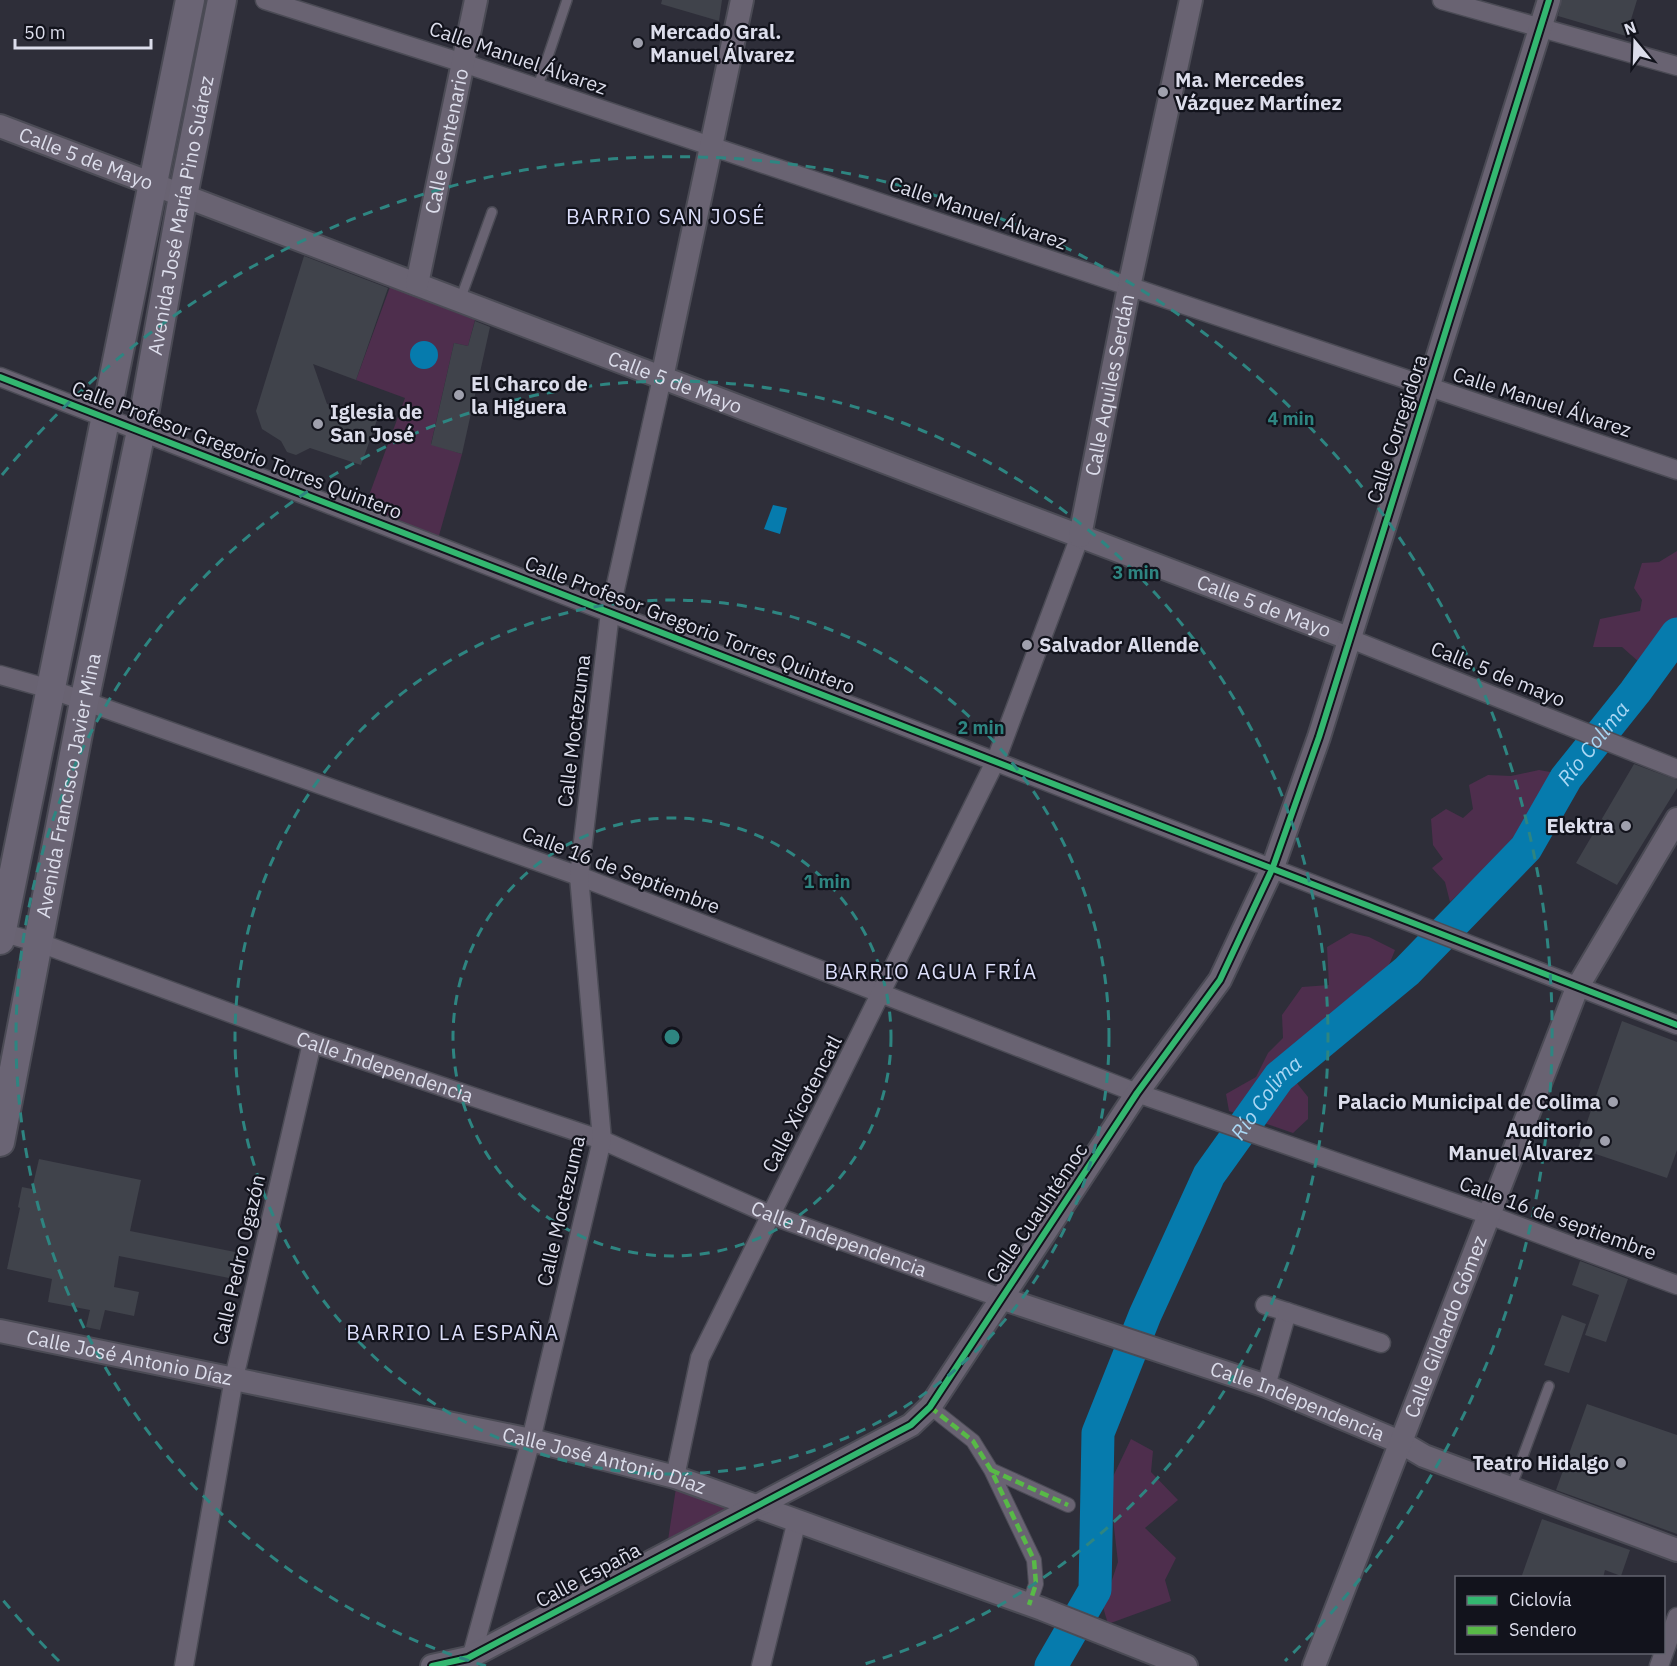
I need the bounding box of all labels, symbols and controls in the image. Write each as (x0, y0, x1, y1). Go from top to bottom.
scale bar (15, 12, 152, 50)
north arrow (1605, 12, 1665, 72)
street label: Calle Manuel Álvarez (426, 14, 611, 101)
text: N (1621, 16, 1639, 39)
place label: Mercado Gral. Manuel Álvarez (650, 18, 795, 68)
text: 50 m (24, 21, 66, 44)
marker: Mercado Gral. Manuel Álvarez (631, 36, 645, 50)
street label: Calle Centenario (418, 66, 474, 216)
place label: Ma. Mercedes Vázquez Martínez (1175, 66, 1342, 116)
street label: Avenida José María Pino Suárez (141, 73, 220, 357)
marker: Ma. Mercedes Vázquez Martínez (1156, 85, 1170, 99)
street label: Calle 5 de Mayo (15, 120, 157, 196)
street label: Calle Manuel Álvarez (886, 169, 1071, 256)
district label: BARRIO SAN JOSÉ (566, 202, 766, 230)
street label: Calle Aquiles Serdán (1078, 291, 1140, 478)
street label: Calle 5 de Mayo (604, 344, 746, 420)
street label: Calle Corregidora (1360, 351, 1433, 507)
street label: Calle Manuel Álvarez (1449, 360, 1635, 443)
place label: El Charco de la Higuera (471, 370, 588, 420)
street label: Calle Profesor Gregorio Torres Quintero (68, 374, 406, 525)
marker: El Charco de la Higuera (452, 388, 466, 402)
place label: Iglesia de San José (330, 398, 422, 448)
text: 4 min (1267, 407, 1315, 430)
marker: Iglesia de San José (311, 417, 325, 431)
street label: Calle Profesor Gregorio Torres Quintero (521, 549, 859, 700)
text: 3 min (1112, 561, 1160, 584)
street label: Calle 5 de Mayo (1193, 568, 1335, 643)
place label: Salvador Allende (1039, 631, 1199, 658)
street label: Calle 5 de mayo (1427, 634, 1569, 713)
marker: Salvador Allende (1020, 638, 1034, 652)
street label: Avenida Francisco Javier Mina (29, 650, 107, 920)
street label: Calle Moctezuma (551, 653, 596, 809)
water label: Río Colima (1550, 695, 1635, 791)
text: 2 min (957, 716, 1005, 739)
place label: Elektra (1546, 812, 1614, 839)
street label: Calle 16 de Septiembre (518, 819, 724, 920)
marker: Elektra (1619, 819, 1633, 833)
text: 1 min (803, 870, 851, 893)
district label: BARRIO AGUA FRÍA (824, 957, 1038, 985)
street label: Calle Independencia (293, 1024, 477, 1109)
centre of rings (662, 1027, 682, 1047)
street label: Calle Xicotencatl (755, 1031, 848, 1177)
water label: Río Colima (1223, 1049, 1307, 1145)
place label: Palacio Municipal de Colima (1338, 1088, 1601, 1115)
marker: Palacio Municipal de Colima (1606, 1095, 1620, 1109)
place label: Auditorio Manuel Álvarez (1448, 1116, 1593, 1166)
street label: Calle Moctezuma (530, 1133, 591, 1289)
marker: Auditorio Manuel Álvarez (1598, 1134, 1612, 1148)
street label: Calle Cuauhtémoc (980, 1137, 1093, 1288)
street label: Calle 16 de septiembre (1456, 1169, 1661, 1266)
street label: Calle Pedro Ogazón (206, 1172, 271, 1348)
street label: Calle Independencia (747, 1194, 931, 1283)
street label: Calle Gildardo Gómez (1398, 1231, 1493, 1422)
district label: BARRIO LA ESPAÑA (346, 1318, 560, 1346)
street label: Calle José Antonio Díaz (24, 1323, 235, 1391)
street label: Calle Independencia (1207, 1354, 1389, 1447)
street label: Calle José Antonio Díaz (500, 1420, 710, 1500)
place label: Teatro Hidalgo (1472, 1449, 1609, 1476)
marker: Teatro Hidalgo (1614, 1456, 1628, 1470)
street label: Calle España (531, 1535, 645, 1614)
legend (1455, 1576, 1665, 1654)
text: Ciclovía (1509, 1588, 1572, 1611)
text: Sendero (1509, 1618, 1576, 1641)

